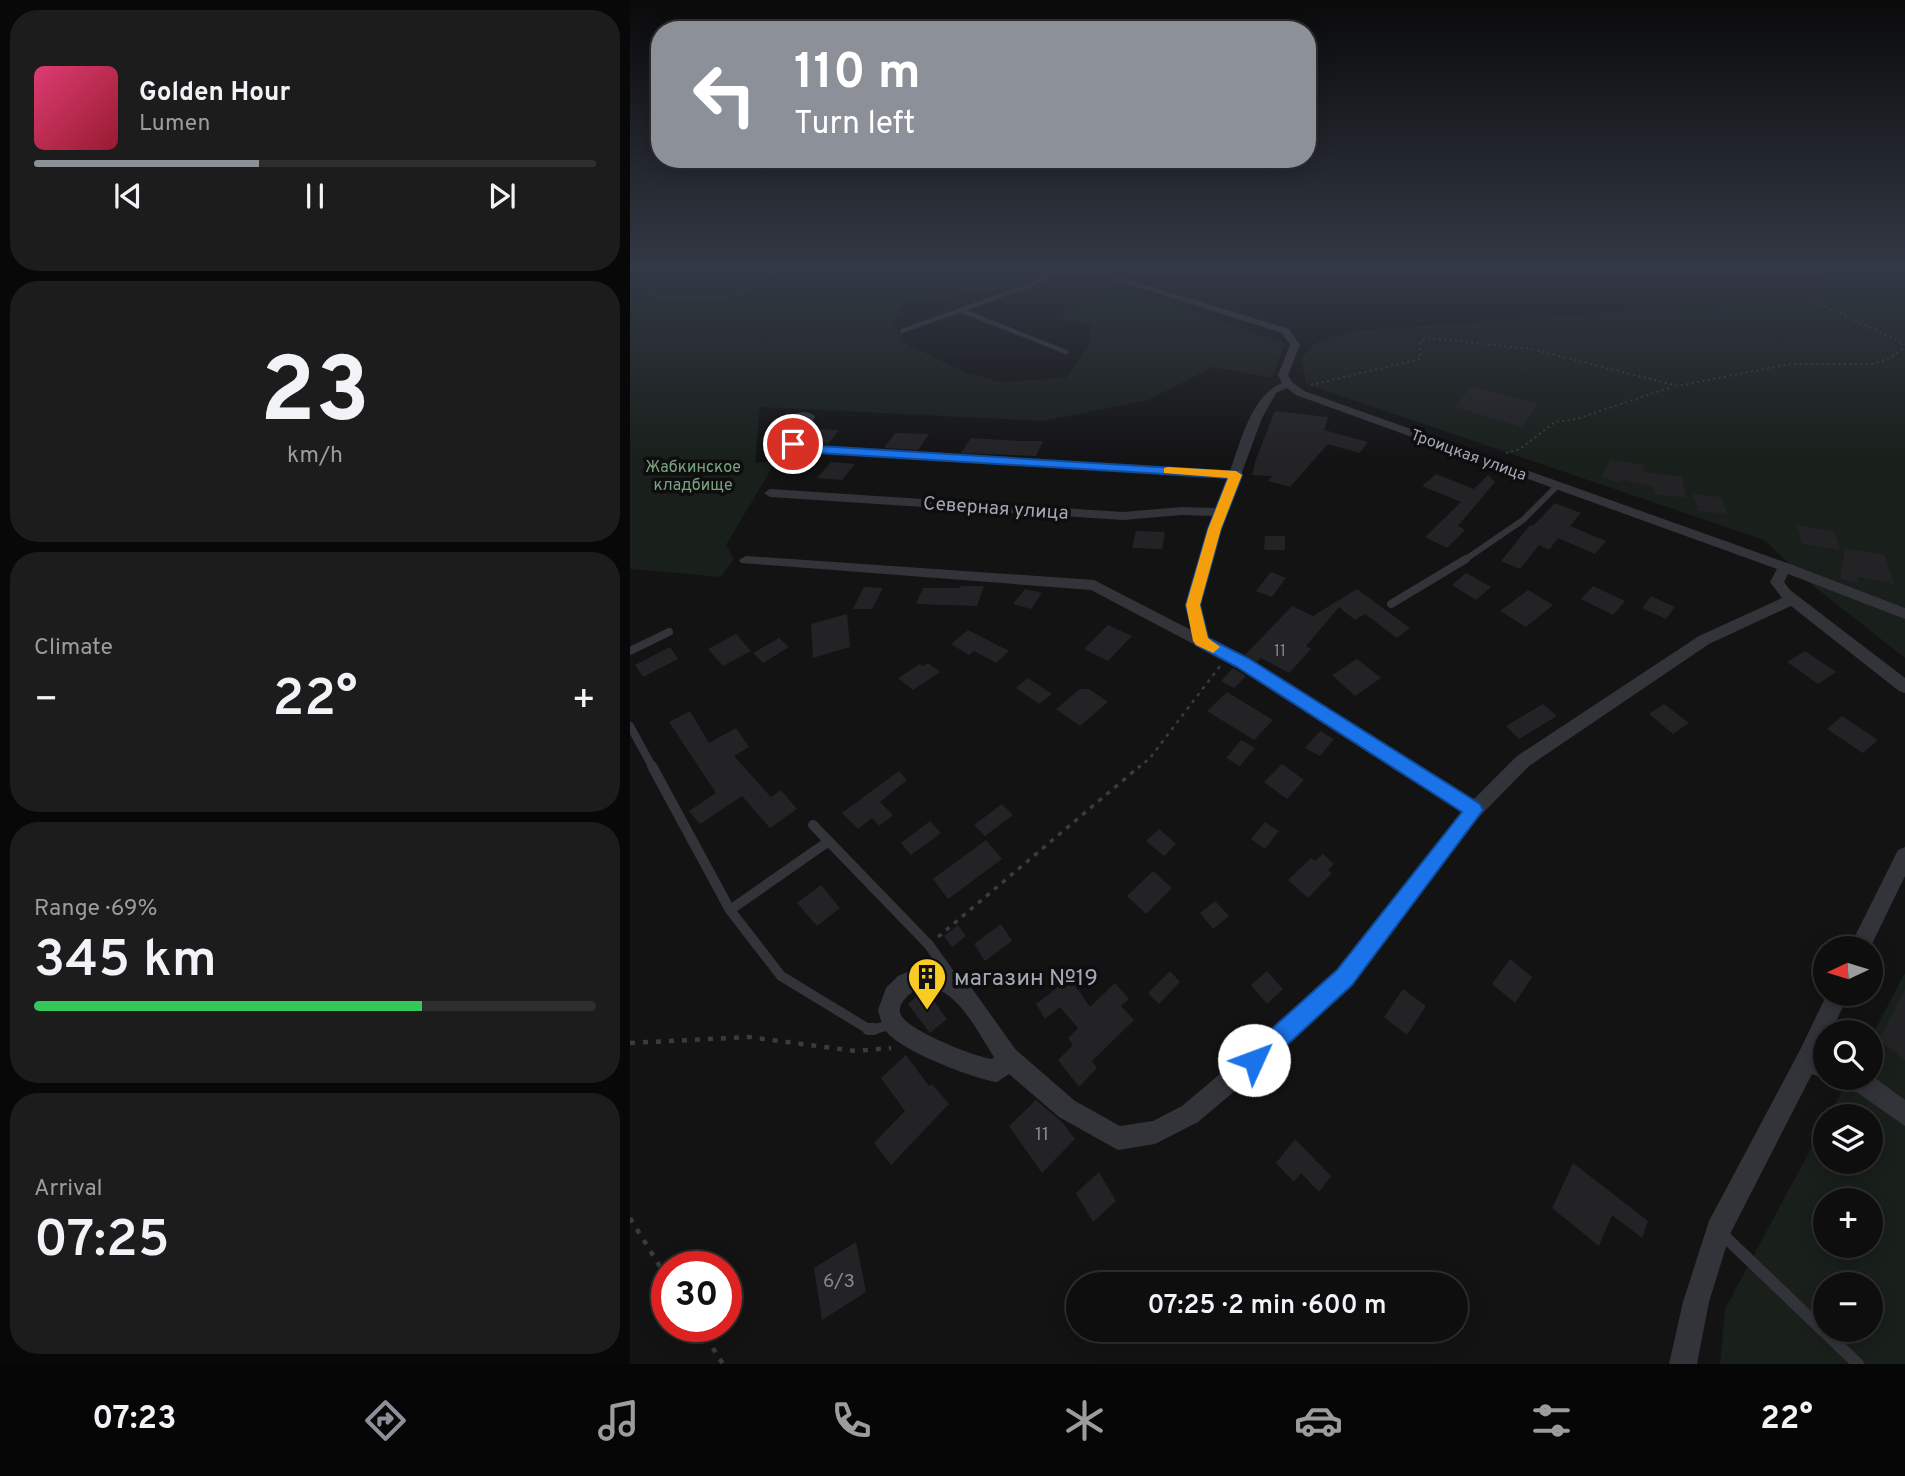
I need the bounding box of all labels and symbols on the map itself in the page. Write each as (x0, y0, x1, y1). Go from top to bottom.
pin (763, 414, 823, 474)
street label: Троицкая улица (1408, 426, 1529, 486)
park label: Жабкинское кладбище (645, 458, 741, 496)
street label: Северная улица (922, 492, 1069, 526)
house number: 11 (1274, 642, 1286, 662)
north arrow (1813, 936, 1883, 1006)
building icon: магазин №19 (906, 956, 948, 1011)
place label: магазин №19 (954, 965, 1098, 994)
position arrow (1217, 1023, 1291, 1097)
house number: 11 (1035, 1123, 1049, 1147)
speed limit sign: 30 (651, 1251, 742, 1342)
house number: 6/3 (823, 1270, 855, 1294)

